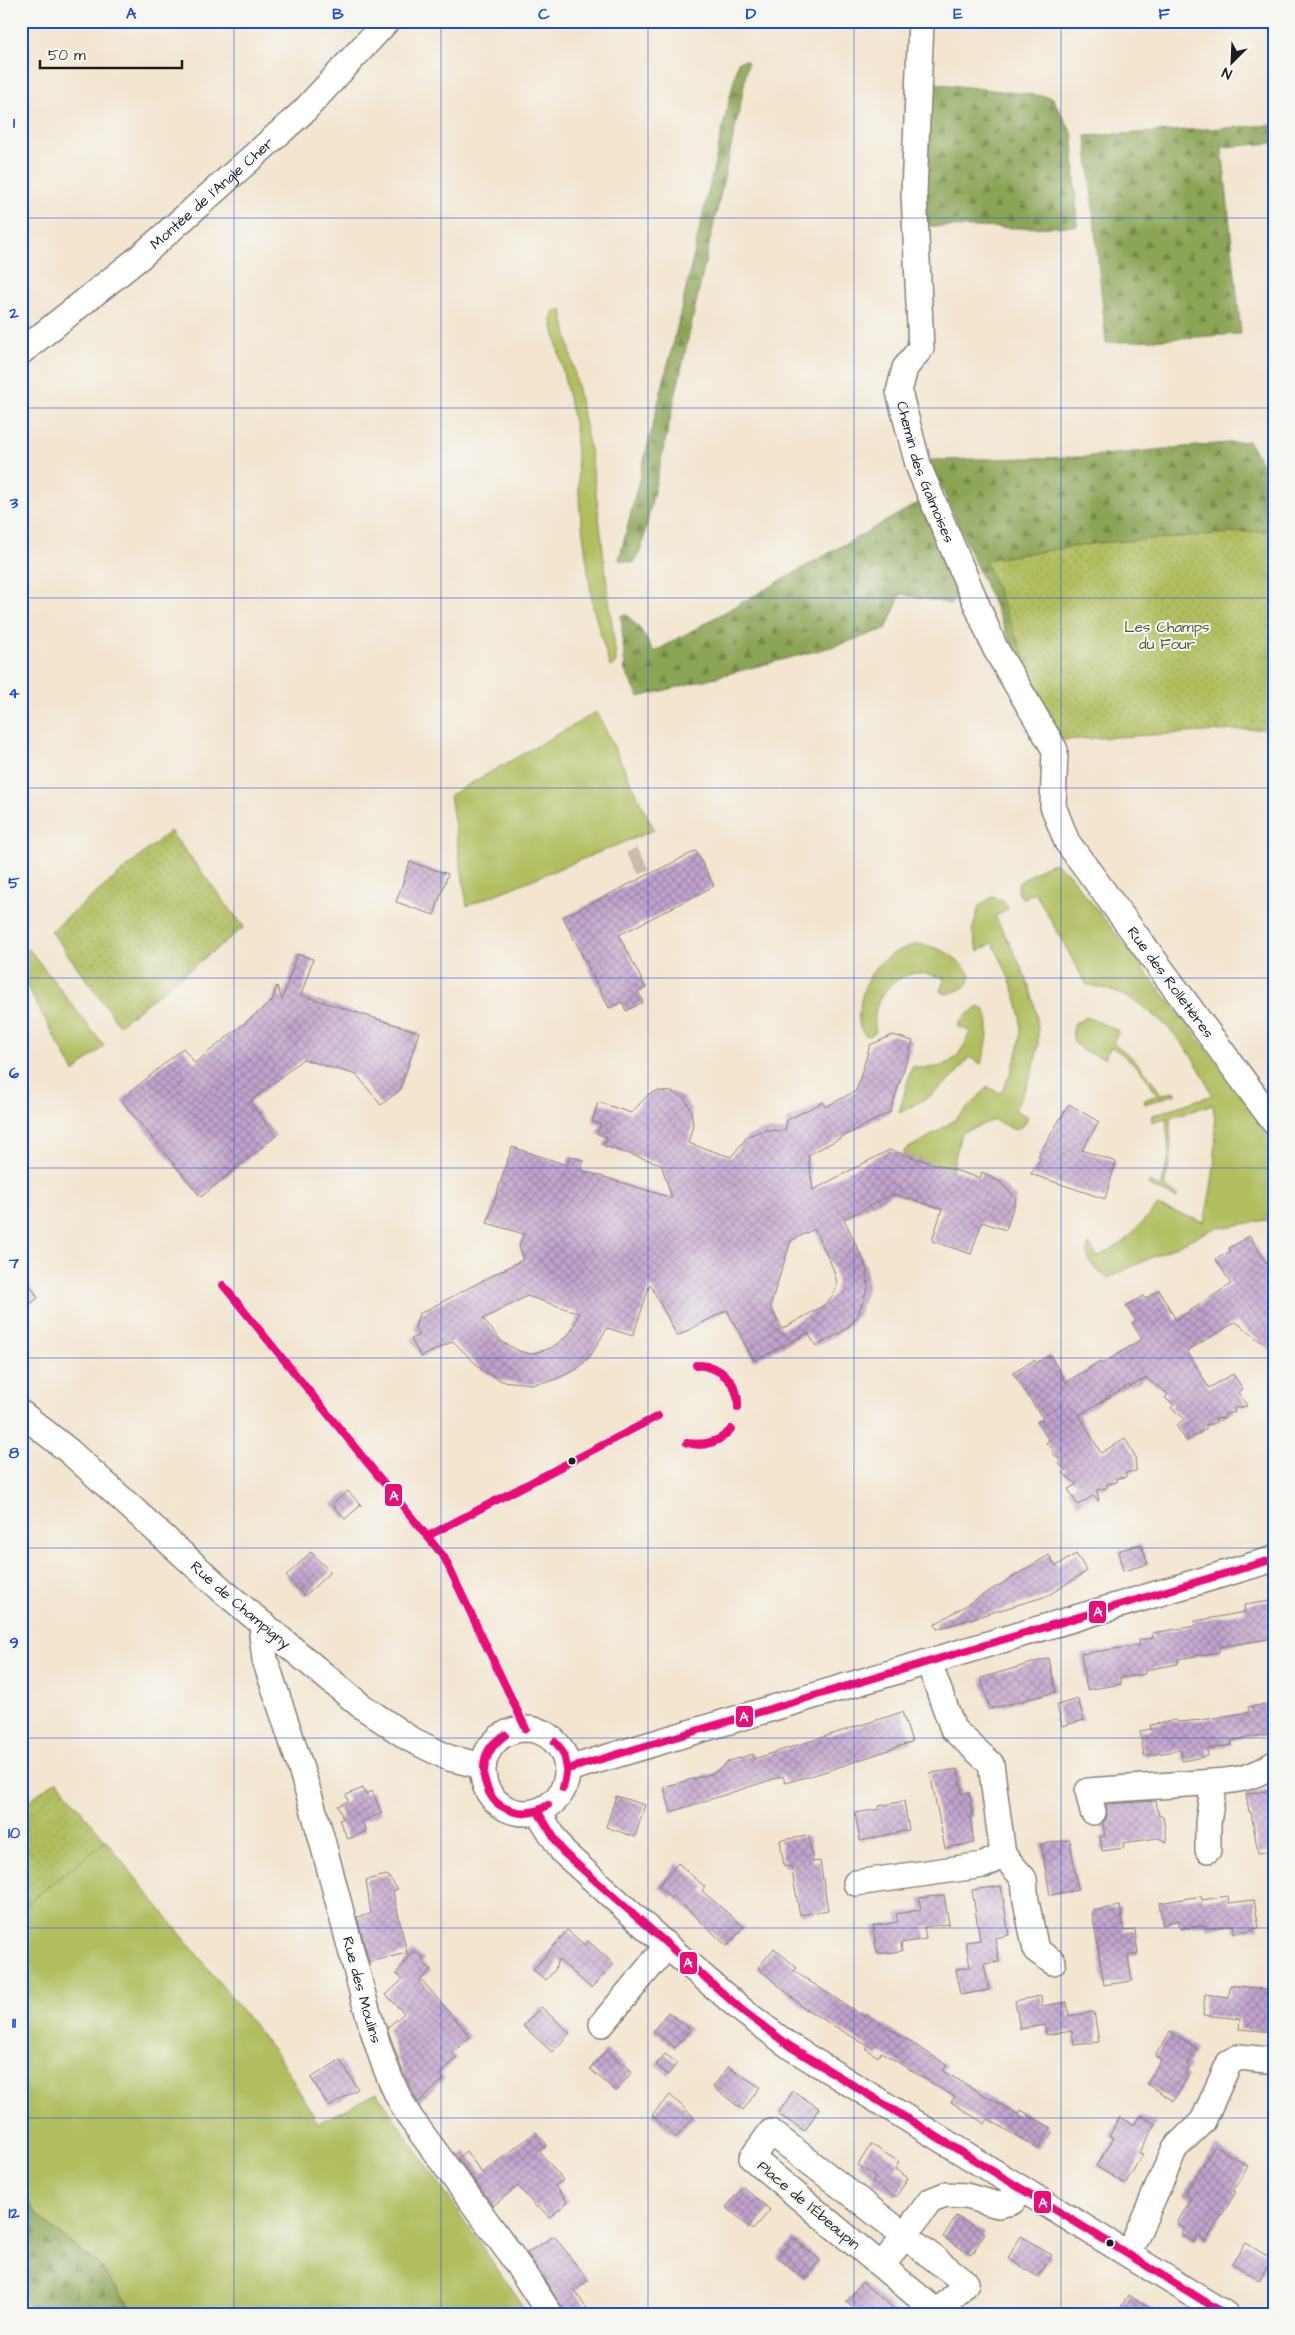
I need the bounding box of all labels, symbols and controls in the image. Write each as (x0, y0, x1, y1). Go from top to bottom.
text: A (126, 3, 137, 25)
text: B (332, 3, 344, 25)
text: C (538, 3, 550, 25)
text: D (746, 3, 757, 25)
text: E (953, 3, 963, 25)
text: F (1158, 3, 1170, 25)
scale bar (40, 38, 182, 70)
north arrow (1208, 38, 1258, 88)
text: 50 m (48, 45, 86, 66)
text: N (1219, 62, 1235, 84)
text: 1 (13, 112, 16, 134)
street label: Montée de l'Angle Cher (145, 133, 278, 254)
text: 2 (8, 302, 19, 324)
street label: Chemin des Galmoises (891, 399, 960, 547)
text: 3 (9, 492, 19, 514)
park label: Les Champs du Four (1124, 617, 1210, 655)
text: 4 (9, 682, 20, 704)
text: 5 (8, 872, 20, 894)
street label: Rue des Rolletières (1122, 922, 1219, 1043)
text: 6 (9, 1062, 19, 1084)
text: 7 (8, 1252, 19, 1274)
text: 8 (9, 1442, 20, 1464)
unlabelled marker (567, 1456, 577, 1466)
line badge: A (384, 1483, 403, 1507)
text: A (390, 1486, 400, 1506)
street label: Rue de Champigny (186, 1557, 295, 1655)
line badge: A (1088, 1600, 1107, 1624)
text: A (1094, 1602, 1104, 1622)
text: 9 (9, 1632, 19, 1654)
line badge: A (735, 1705, 754, 1728)
text: A (740, 1707, 750, 1727)
text: 10 (8, 1822, 20, 1844)
street label: Rue des Moulins (337, 1934, 387, 2047)
line badge: A (679, 1951, 698, 1975)
text: A (684, 1953, 694, 1973)
text: 11 (12, 2012, 17, 2034)
street label: Place de l'Ébeaupin (753, 2156, 865, 2255)
line badge: A (1033, 2190, 1052, 2214)
text: A (1039, 2193, 1049, 2213)
text: 12 (8, 2202, 20, 2224)
unlabelled marker (1105, 2238, 1115, 2248)

